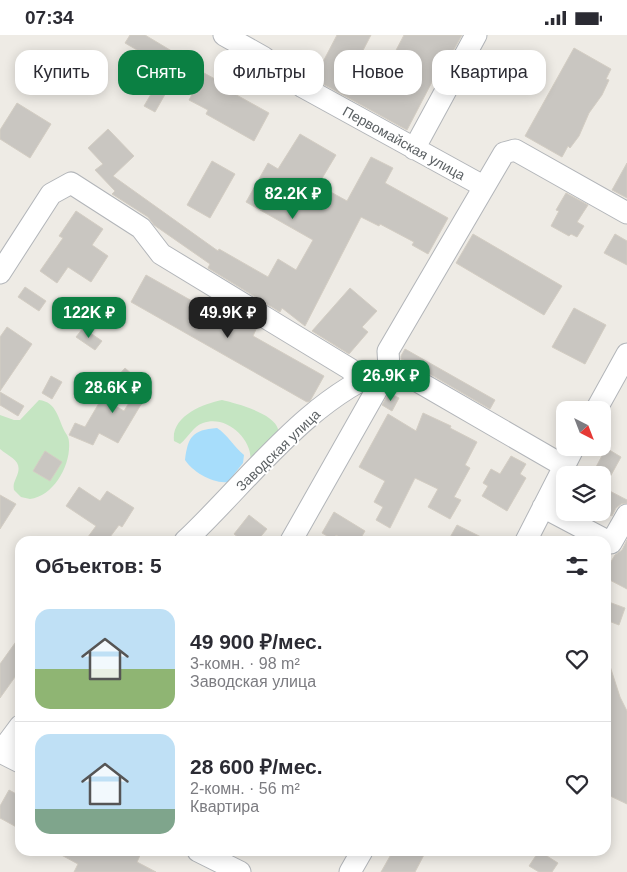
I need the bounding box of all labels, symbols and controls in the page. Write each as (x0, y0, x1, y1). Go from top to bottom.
text: 07:34 (25, 7, 74, 28)
chip: Купить (15, 50, 108, 95)
chip: Снять (118, 50, 204, 95)
chip: Фильтры (214, 50, 324, 95)
chip: Новое (334, 50, 422, 95)
chip: Квартира (432, 50, 546, 95)
street label: Первомайская улица (340, 103, 468, 183)
pin: 82.2K ₽ (247, 177, 339, 220)
text: 82.2K ₽ (265, 185, 321, 202)
pin: 122K ₽ (48, 297, 130, 339)
pin: 49.9K ₽ (182, 297, 274, 339)
text: 122K ₽ (63, 304, 115, 321)
text: 49.9K ₽ (200, 304, 256, 321)
pin: 26.9K ₽ (345, 359, 437, 402)
text: 26.9K ₽ (363, 367, 419, 384)
pin: 28.6K ₽ (67, 371, 159, 414)
text: 28.6K ₽ (85, 379, 141, 396)
north arrow (556, 401, 611, 456)
map controls (556, 401, 611, 521)
street label: Заводская улица (233, 406, 323, 494)
button: layers (556, 466, 611, 521)
icon: filters (563, 552, 591, 580)
text: Объектов: 5 (35, 554, 162, 577)
icon: home (75, 629, 135, 689)
text: 49 900 ₽/мес. (190, 630, 323, 653)
icon: heart (563, 645, 591, 673)
text: 3-комн. · 98 m² (190, 655, 300, 672)
text: Заводская улица (190, 673, 316, 690)
icon: home (75, 754, 135, 814)
text: 28 600 ₽/мес. (190, 755, 323, 778)
icon: heart (563, 770, 591, 798)
text: 2-комн. · 56 m² (190, 780, 300, 797)
text: Квартира (190, 798, 259, 815)

